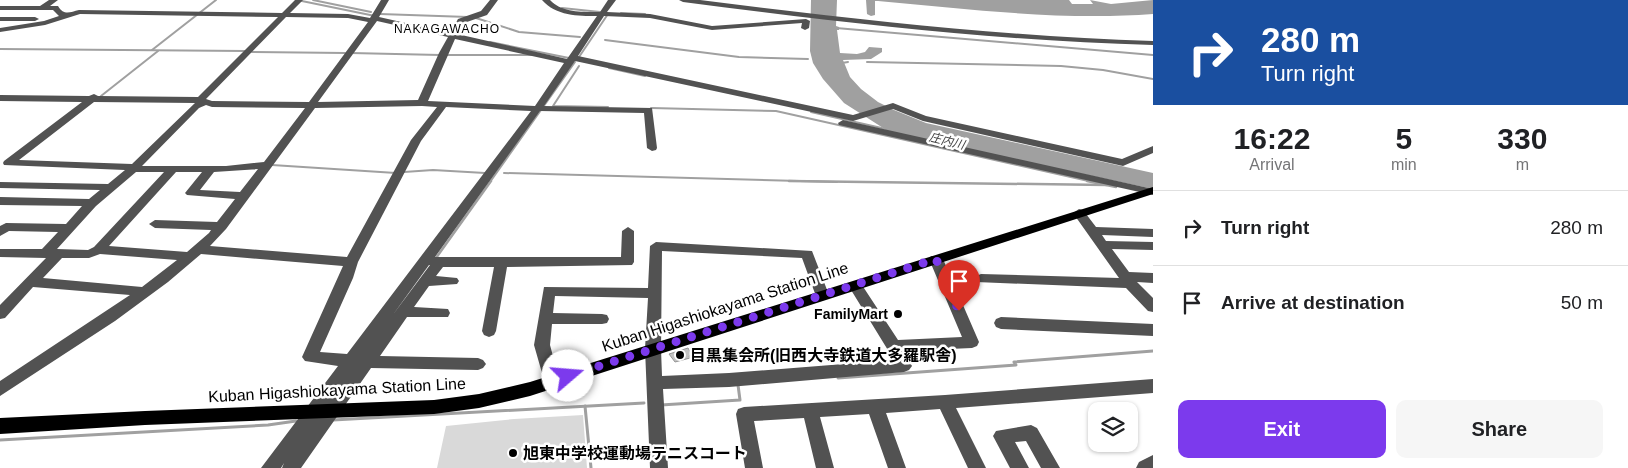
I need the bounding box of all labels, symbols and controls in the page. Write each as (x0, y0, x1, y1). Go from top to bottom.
icon: right (1178, 20, 1243, 85)
text: 280 m (1261, 20, 1360, 59)
district label: NAKAGAWACHO (394, 22, 500, 36)
text: Turn right (1261, 61, 1354, 86)
text: 16:22 (1234, 122, 1310, 155)
text: 5 (1395, 122, 1412, 155)
text: 330 (1497, 122, 1547, 155)
water label: 庄内川 (928, 130, 968, 153)
text: Arrival (1249, 156, 1295, 173)
text: min (1391, 156, 1417, 173)
text: m (1516, 156, 1529, 173)
icon: right (1178, 214, 1206, 242)
text: Turn right (1221, 217, 1309, 238)
text: 280 m (1550, 217, 1603, 238)
street label: Kuban Higashiokayama Station Line (600, 259, 850, 355)
pin (938, 260, 980, 311)
icon: arrive (945, 267, 973, 295)
icon: arrive (1178, 289, 1206, 317)
text: Arrive at destination (1221, 292, 1405, 313)
text: 50 m (1561, 292, 1603, 313)
place label: FamilyMart (814, 306, 888, 322)
marker: FamilyMart (892, 308, 904, 320)
place label: 目黒集会所(旧西大寺鉄道大多羅駅舎) (690, 346, 957, 364)
position arrow (541, 349, 593, 401)
marker: 目黒集会所(旧西大寺鉄道大多羅駅舎) (674, 349, 686, 361)
street label: Kuban Higashiokayama Station Line (208, 375, 466, 405)
button: Exit (1178, 400, 1386, 458)
button: Share (1396, 400, 1603, 458)
map controls (1088, 402, 1138, 452)
button: layers (1088, 402, 1138, 452)
place label: 旭東中学校運動場テニスコート (523, 445, 747, 462)
marker: 旭東中学校運動場テニスコート (507, 447, 519, 459)

